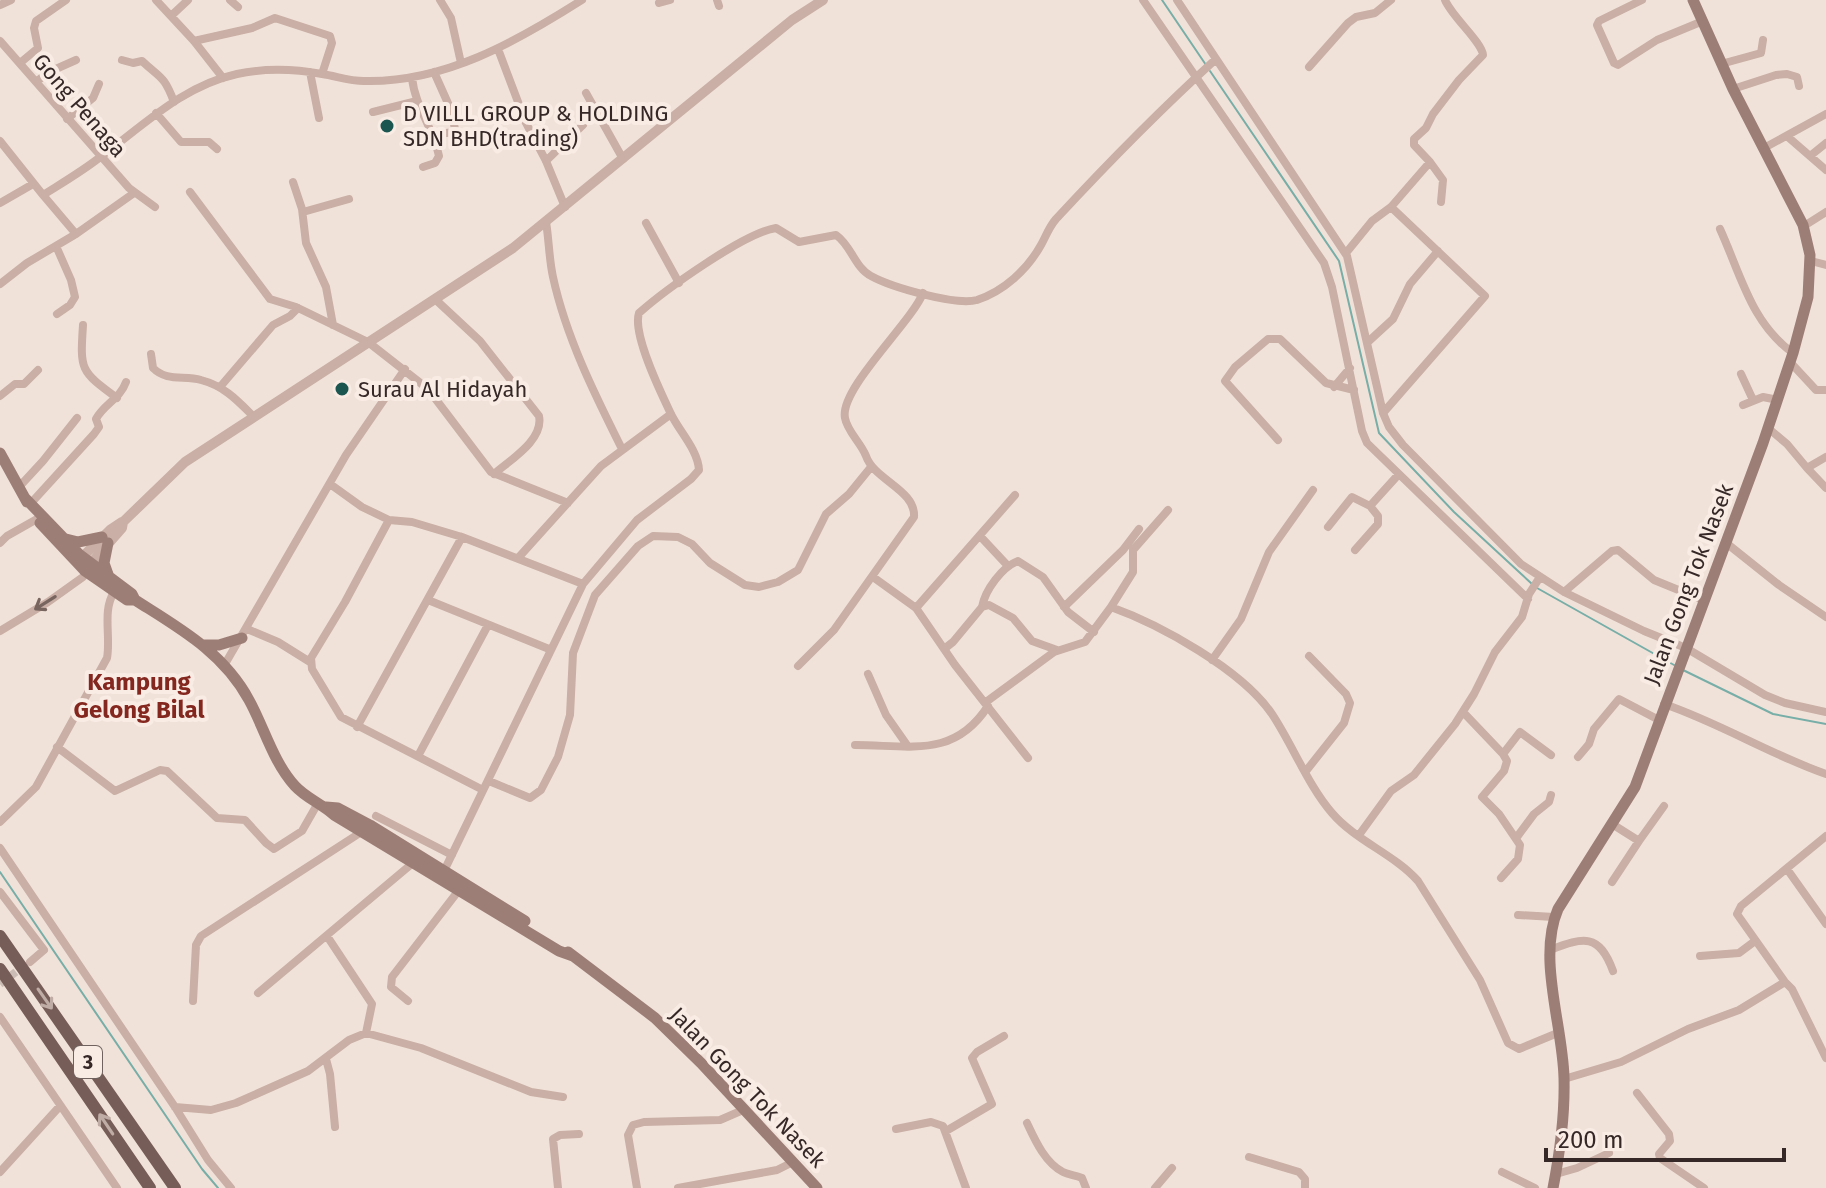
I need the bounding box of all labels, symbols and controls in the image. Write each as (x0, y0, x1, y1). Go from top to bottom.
street label: Gong Penaga (27, 48, 132, 163)
place label: D VILLL GROUP & HOLDING SDN BHD(trading) (403, 100, 668, 152)
marker: D VILLL GROUP & HOLDING SDN BHD(trading) (378, 117, 396, 135)
place label: Surau Al Hidayah (358, 376, 527, 403)
marker: Surau Al Hidayah (333, 380, 351, 398)
street label: Jalan Gong Tok Nasek (1638, 479, 1739, 688)
one-way arrow (34, 596, 57, 612)
district label: Kampung Gelong Bilal (73, 668, 205, 724)
one-way arrow (37, 988, 54, 1010)
street label: Jalan Gong Tok Nasek (664, 1001, 832, 1174)
road number: 3 (74, 1046, 102, 1078)
scale bar (1546, 1112, 1784, 1162)
one-way arrow (98, 1113, 114, 1135)
text: 200 m (1558, 1126, 1624, 1154)

